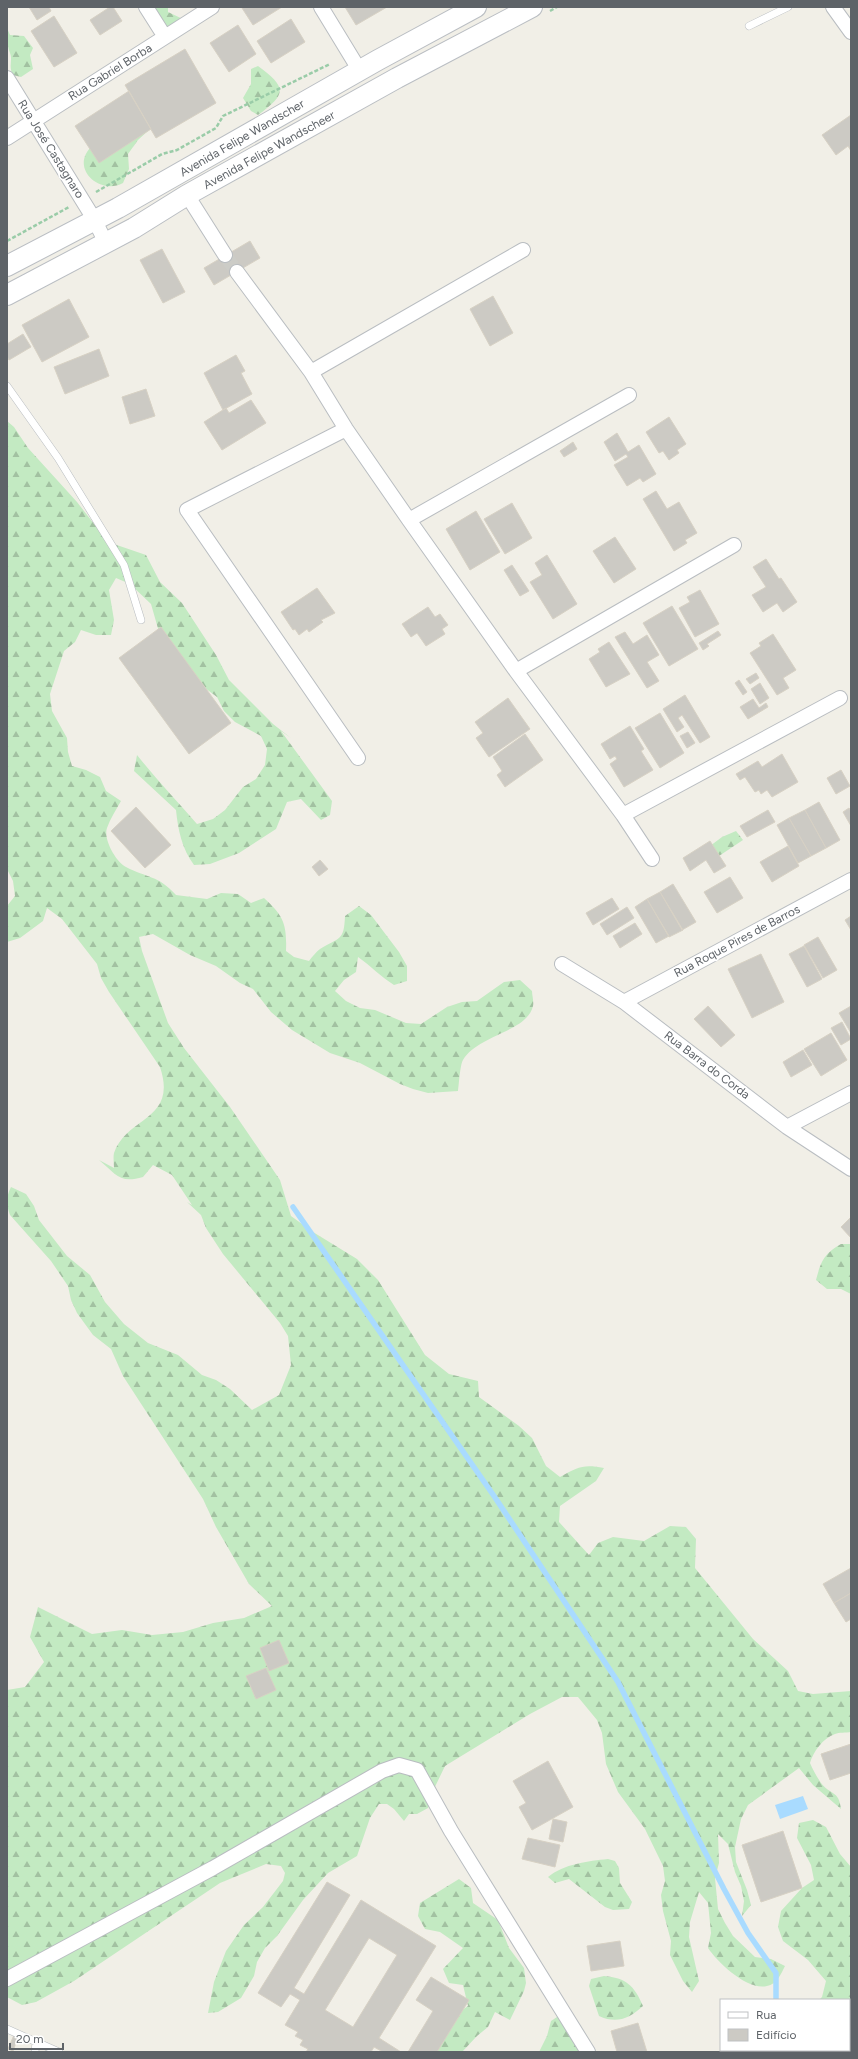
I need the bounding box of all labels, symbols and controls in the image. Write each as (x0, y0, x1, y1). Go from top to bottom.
street label: Rua Gabriel Borba (66, 41, 154, 103)
street label: Rua José Castagnaro (15, 97, 87, 201)
street label: Avenida Felipe Wandscher (177, 97, 307, 179)
street label: Avenida Felipe Wandscheer (201, 108, 337, 192)
street label: Rua Roque Pires de Barros (672, 902, 803, 980)
street label: Rua Barra do Corda (661, 1028, 753, 1102)
legend (720, 1999, 850, 2051)
text: Rua (756, 2008, 776, 2022)
scale bar (10, 2025, 63, 2051)
text: Edifício (756, 2028, 796, 2042)
text: 20 m (16, 2032, 44, 2046)

